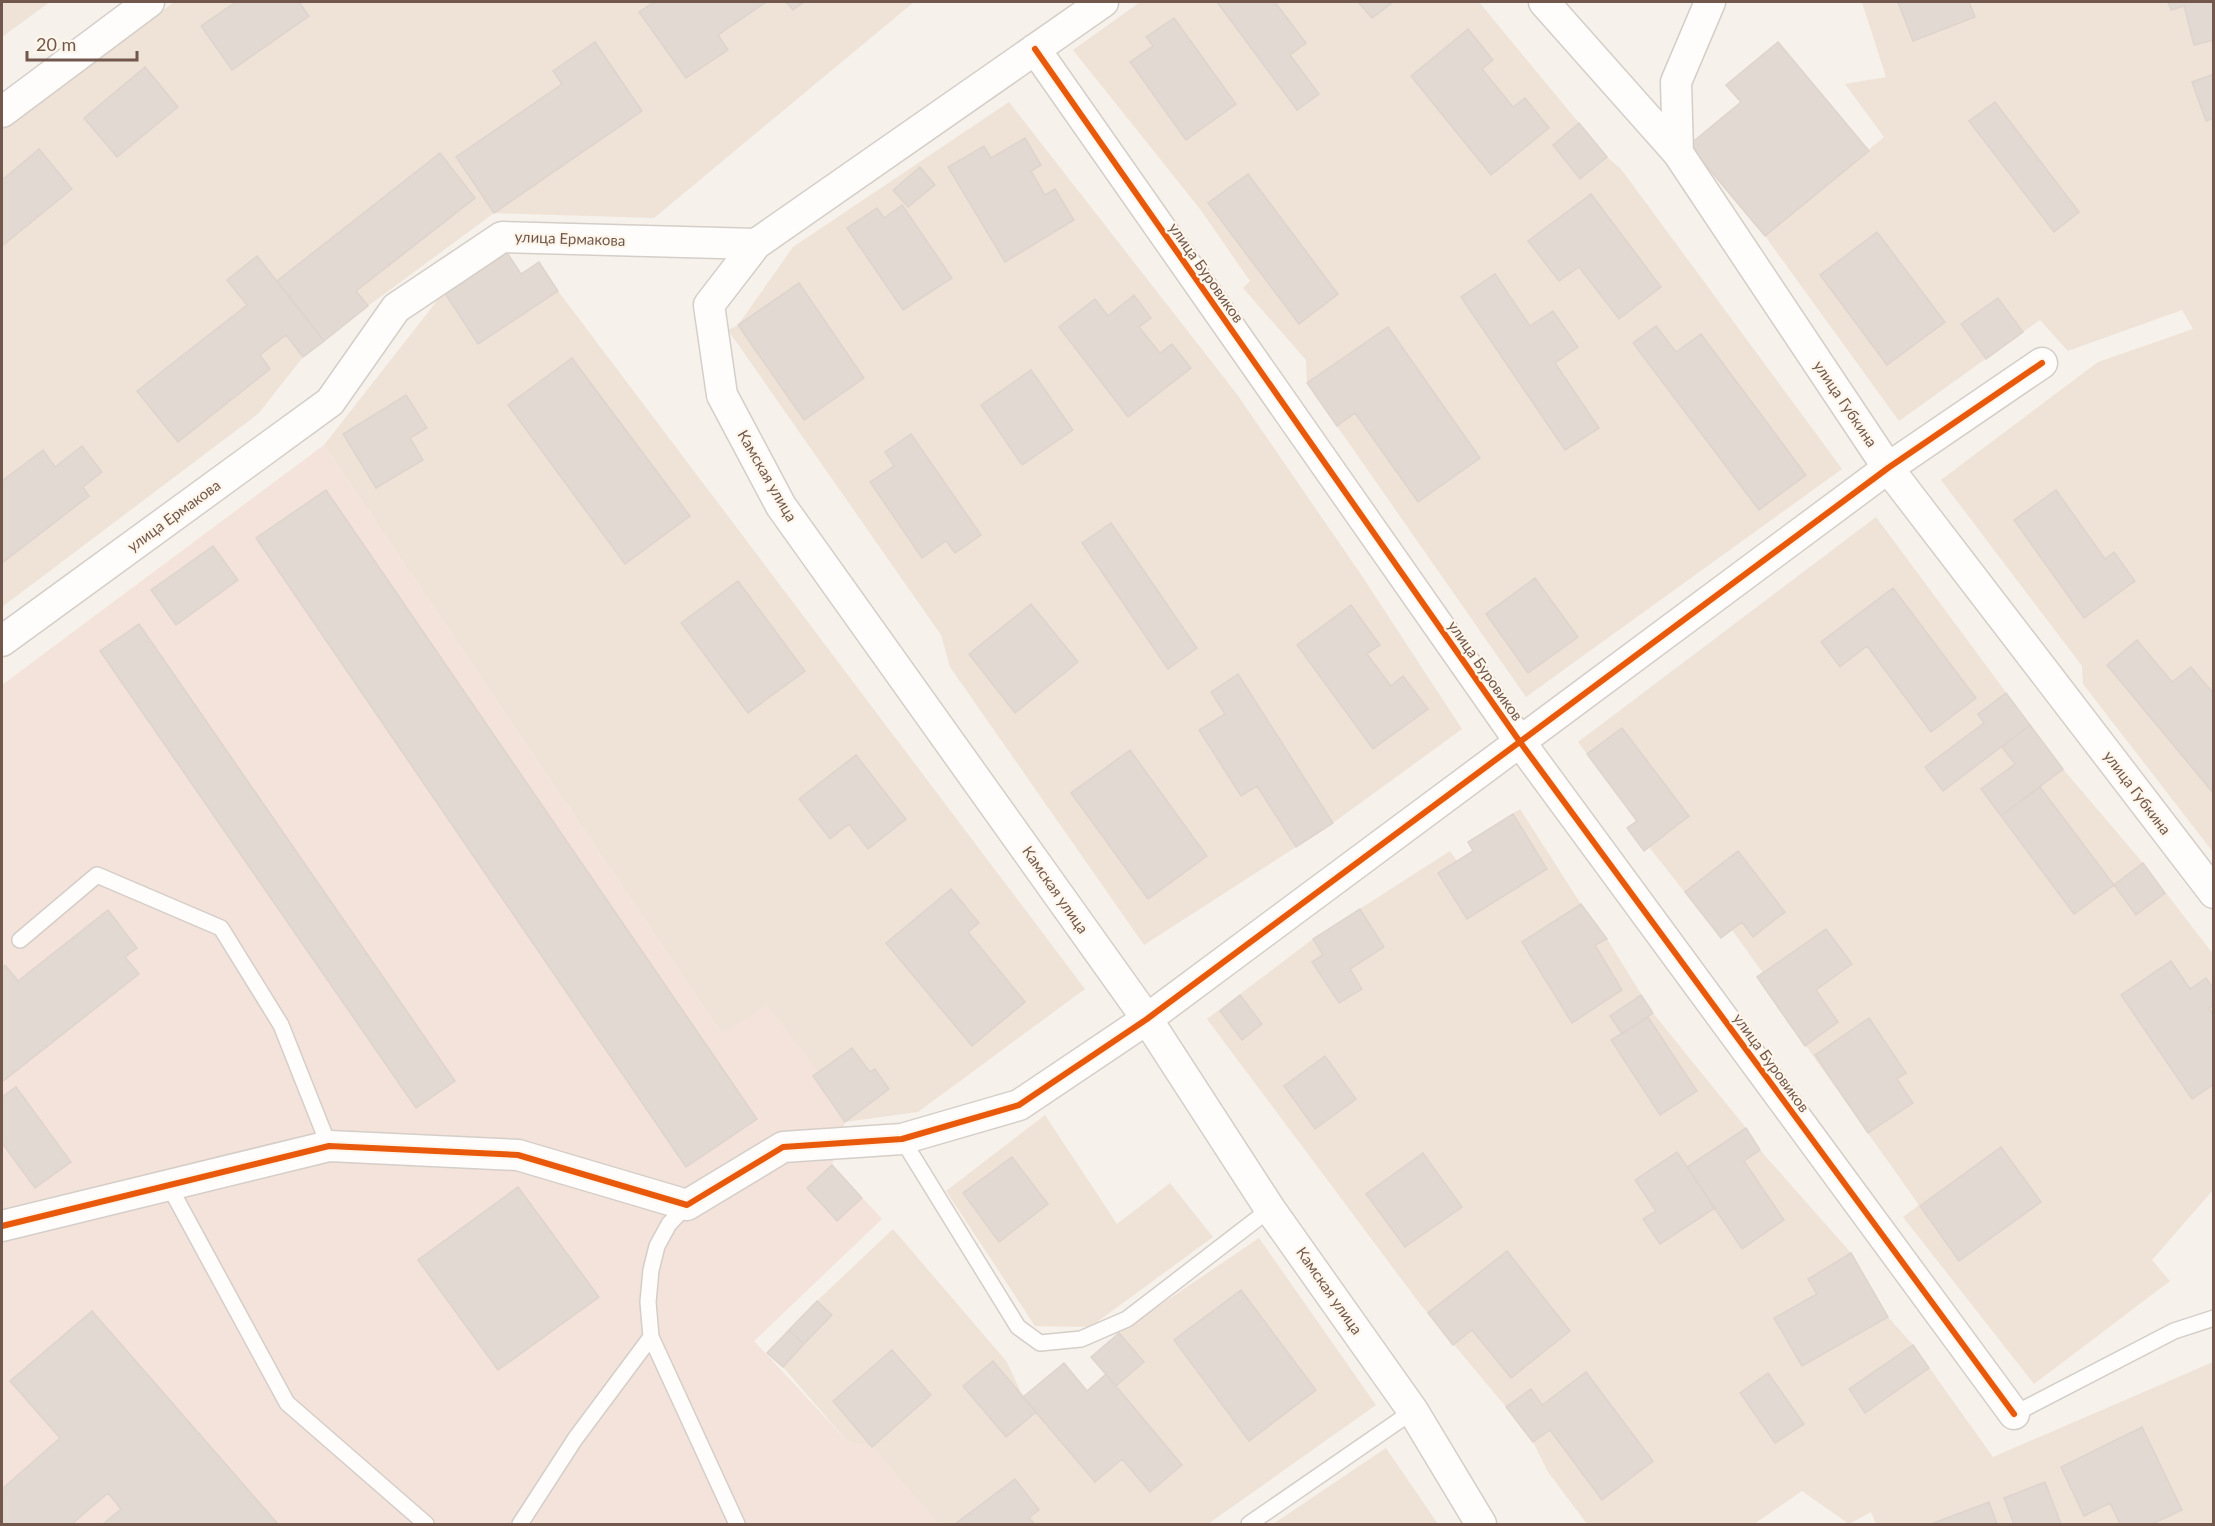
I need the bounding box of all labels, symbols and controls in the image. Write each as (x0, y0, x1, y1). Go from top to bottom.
scale bar (27, 24, 136, 62)
text: 20 m (36, 33, 76, 55)
street label: улица Буровиков (1166, 219, 1248, 326)
street label: улица Ермакова (514, 227, 626, 249)
street label: улица Губкина (1810, 357, 1881, 450)
street label: Камская улица (734, 427, 801, 524)
street label: улица Ермакова (123, 475, 223, 555)
street label: улица Буровиков (1445, 617, 1527, 724)
street label: улица Губкина (2100, 747, 2175, 838)
street label: Камская улица (1019, 842, 1093, 937)
street label: улица Буровиков (1730, 1009, 1814, 1115)
street label: Камская улица (1293, 1243, 1367, 1338)

